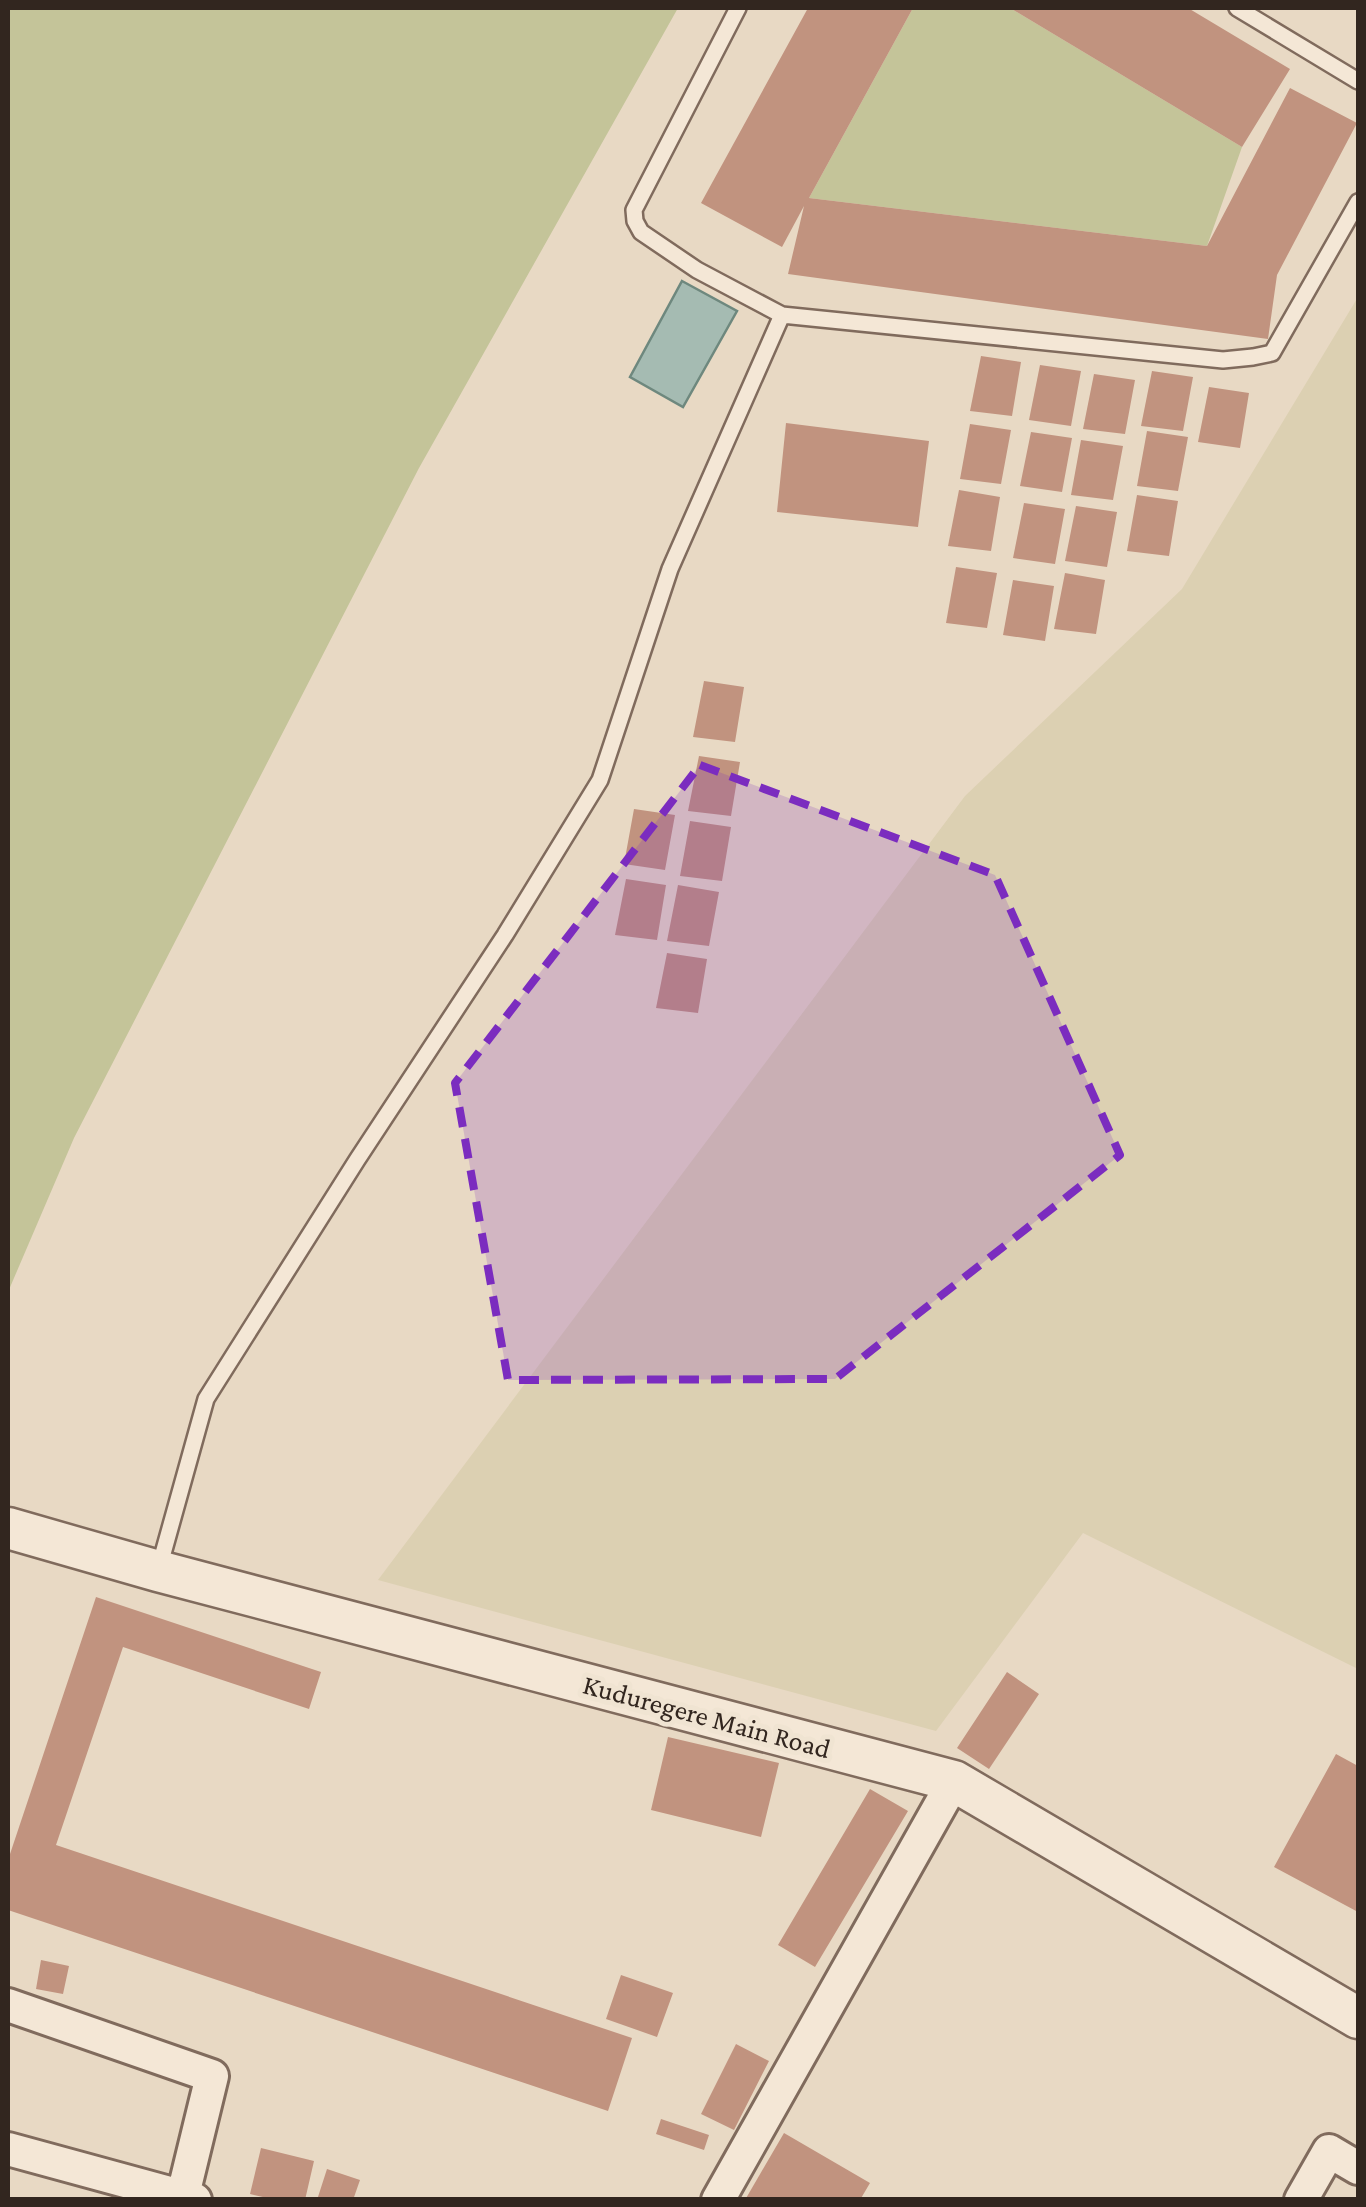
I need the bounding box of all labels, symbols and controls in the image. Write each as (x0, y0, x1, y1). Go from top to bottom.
street label: Kuduregere Main Road (580, 1669, 834, 1765)

